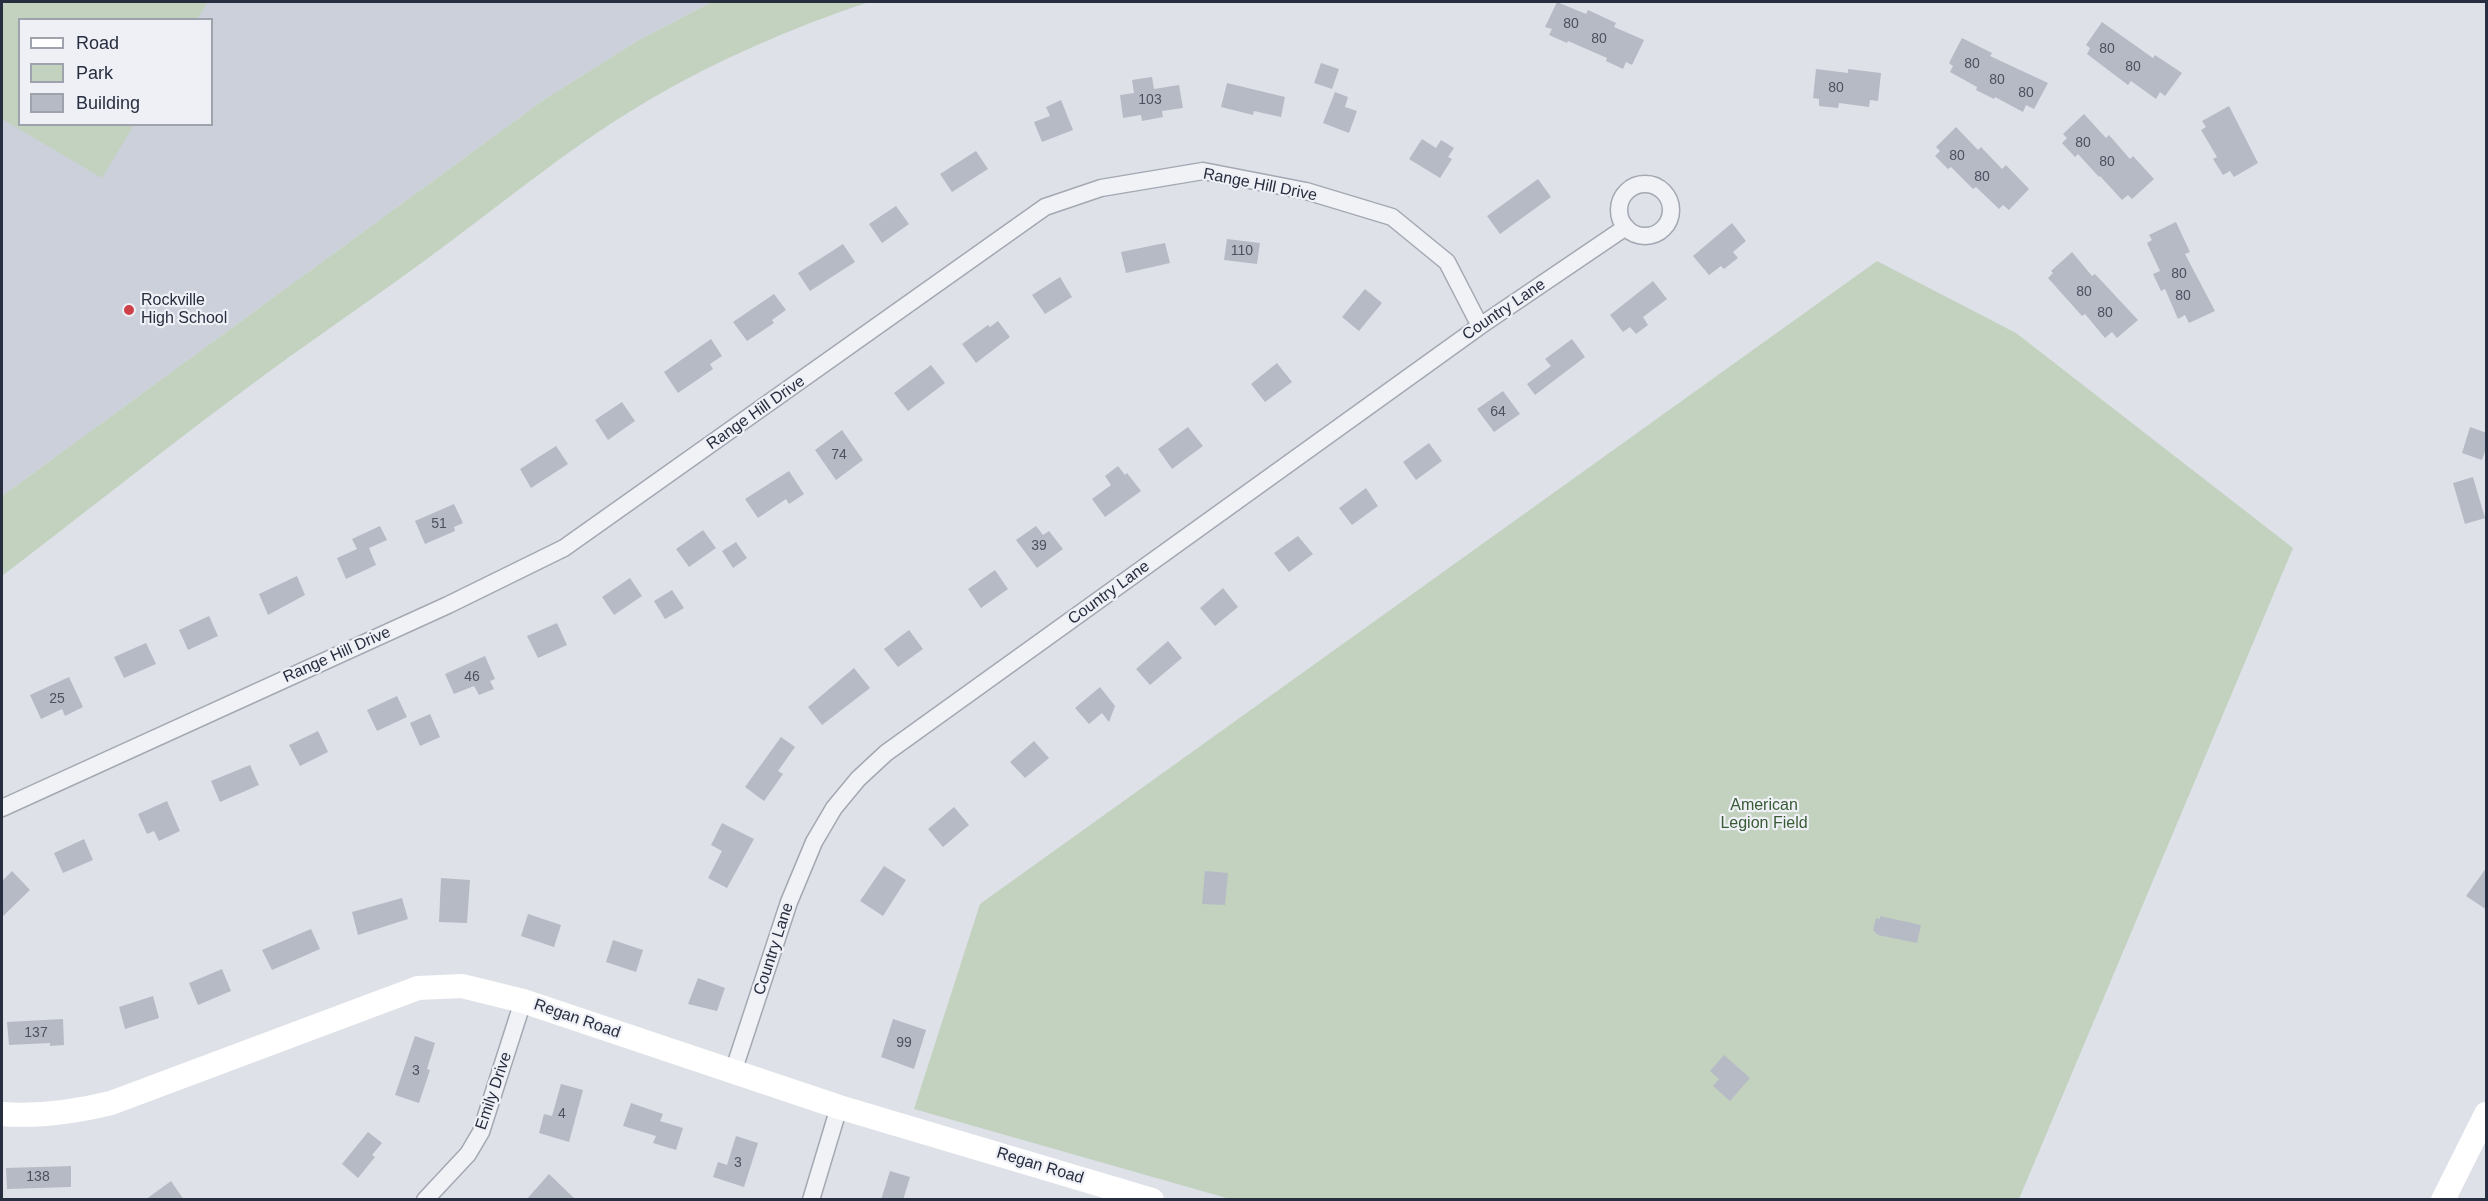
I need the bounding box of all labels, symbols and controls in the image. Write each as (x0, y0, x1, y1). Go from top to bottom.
house number: 80 (1563, 16, 1579, 32)
legend (18, 18, 213, 126)
house number: 80 (1591, 31, 1607, 47)
text: Road (76, 33, 119, 53)
house number: 80 (2099, 41, 2115, 57)
house number: 80 (1964, 56, 1980, 72)
house number: 80 (2125, 59, 2141, 75)
text: Park (76, 63, 113, 83)
house number: 80 (1989, 72, 2005, 88)
house number: 80 (1828, 80, 1844, 96)
house number: 80 (2018, 85, 2034, 101)
house number: 103 (1138, 92, 1162, 108)
text: Building (76, 93, 140, 113)
house number: 80 (2075, 135, 2091, 151)
house number: 80 (1949, 148, 1965, 164)
house number: 80 (2099, 154, 2115, 170)
street label: Range Hill Drive (1201, 165, 1319, 205)
house number: 80 (1974, 169, 1990, 185)
house number: 110 (1231, 243, 1253, 259)
house number: 80 (2171, 266, 2187, 282)
street label: Country Lane (1459, 275, 1549, 345)
house number: 80 (2076, 284, 2092, 300)
house number: 80 (2175, 288, 2191, 304)
place label: Rockville High School (141, 291, 227, 329)
marker: Rockville High School (122, 303, 136, 317)
house number: 80 (2097, 305, 2113, 321)
street label: Range Hill Drive (703, 372, 809, 454)
house number: 64 (1490, 404, 1506, 420)
house number: 74 (831, 447, 847, 463)
house number: 51 (431, 516, 447, 532)
house number: 39 (1031, 538, 1047, 554)
street label: Country Lane (1064, 557, 1154, 629)
street label: Range Hill Drive (280, 623, 394, 687)
house number: 46 (464, 669, 480, 685)
house number: 25 (49, 691, 65, 707)
park label: American Legion Field (1720, 796, 1808, 834)
street label: Country Lane (750, 900, 798, 998)
street label: Regan Road (531, 995, 623, 1043)
house number: 137 (24, 1025, 48, 1041)
house number: 99 (896, 1035, 912, 1051)
street label: Emily Drive (472, 1050, 516, 1132)
house number: 3 (412, 1063, 420, 1079)
house number: 4 (558, 1106, 566, 1122)
street label: Regan Road (994, 1144, 1086, 1188)
house number: 3 (734, 1155, 742, 1171)
house number: 138 (26, 1169, 50, 1185)

